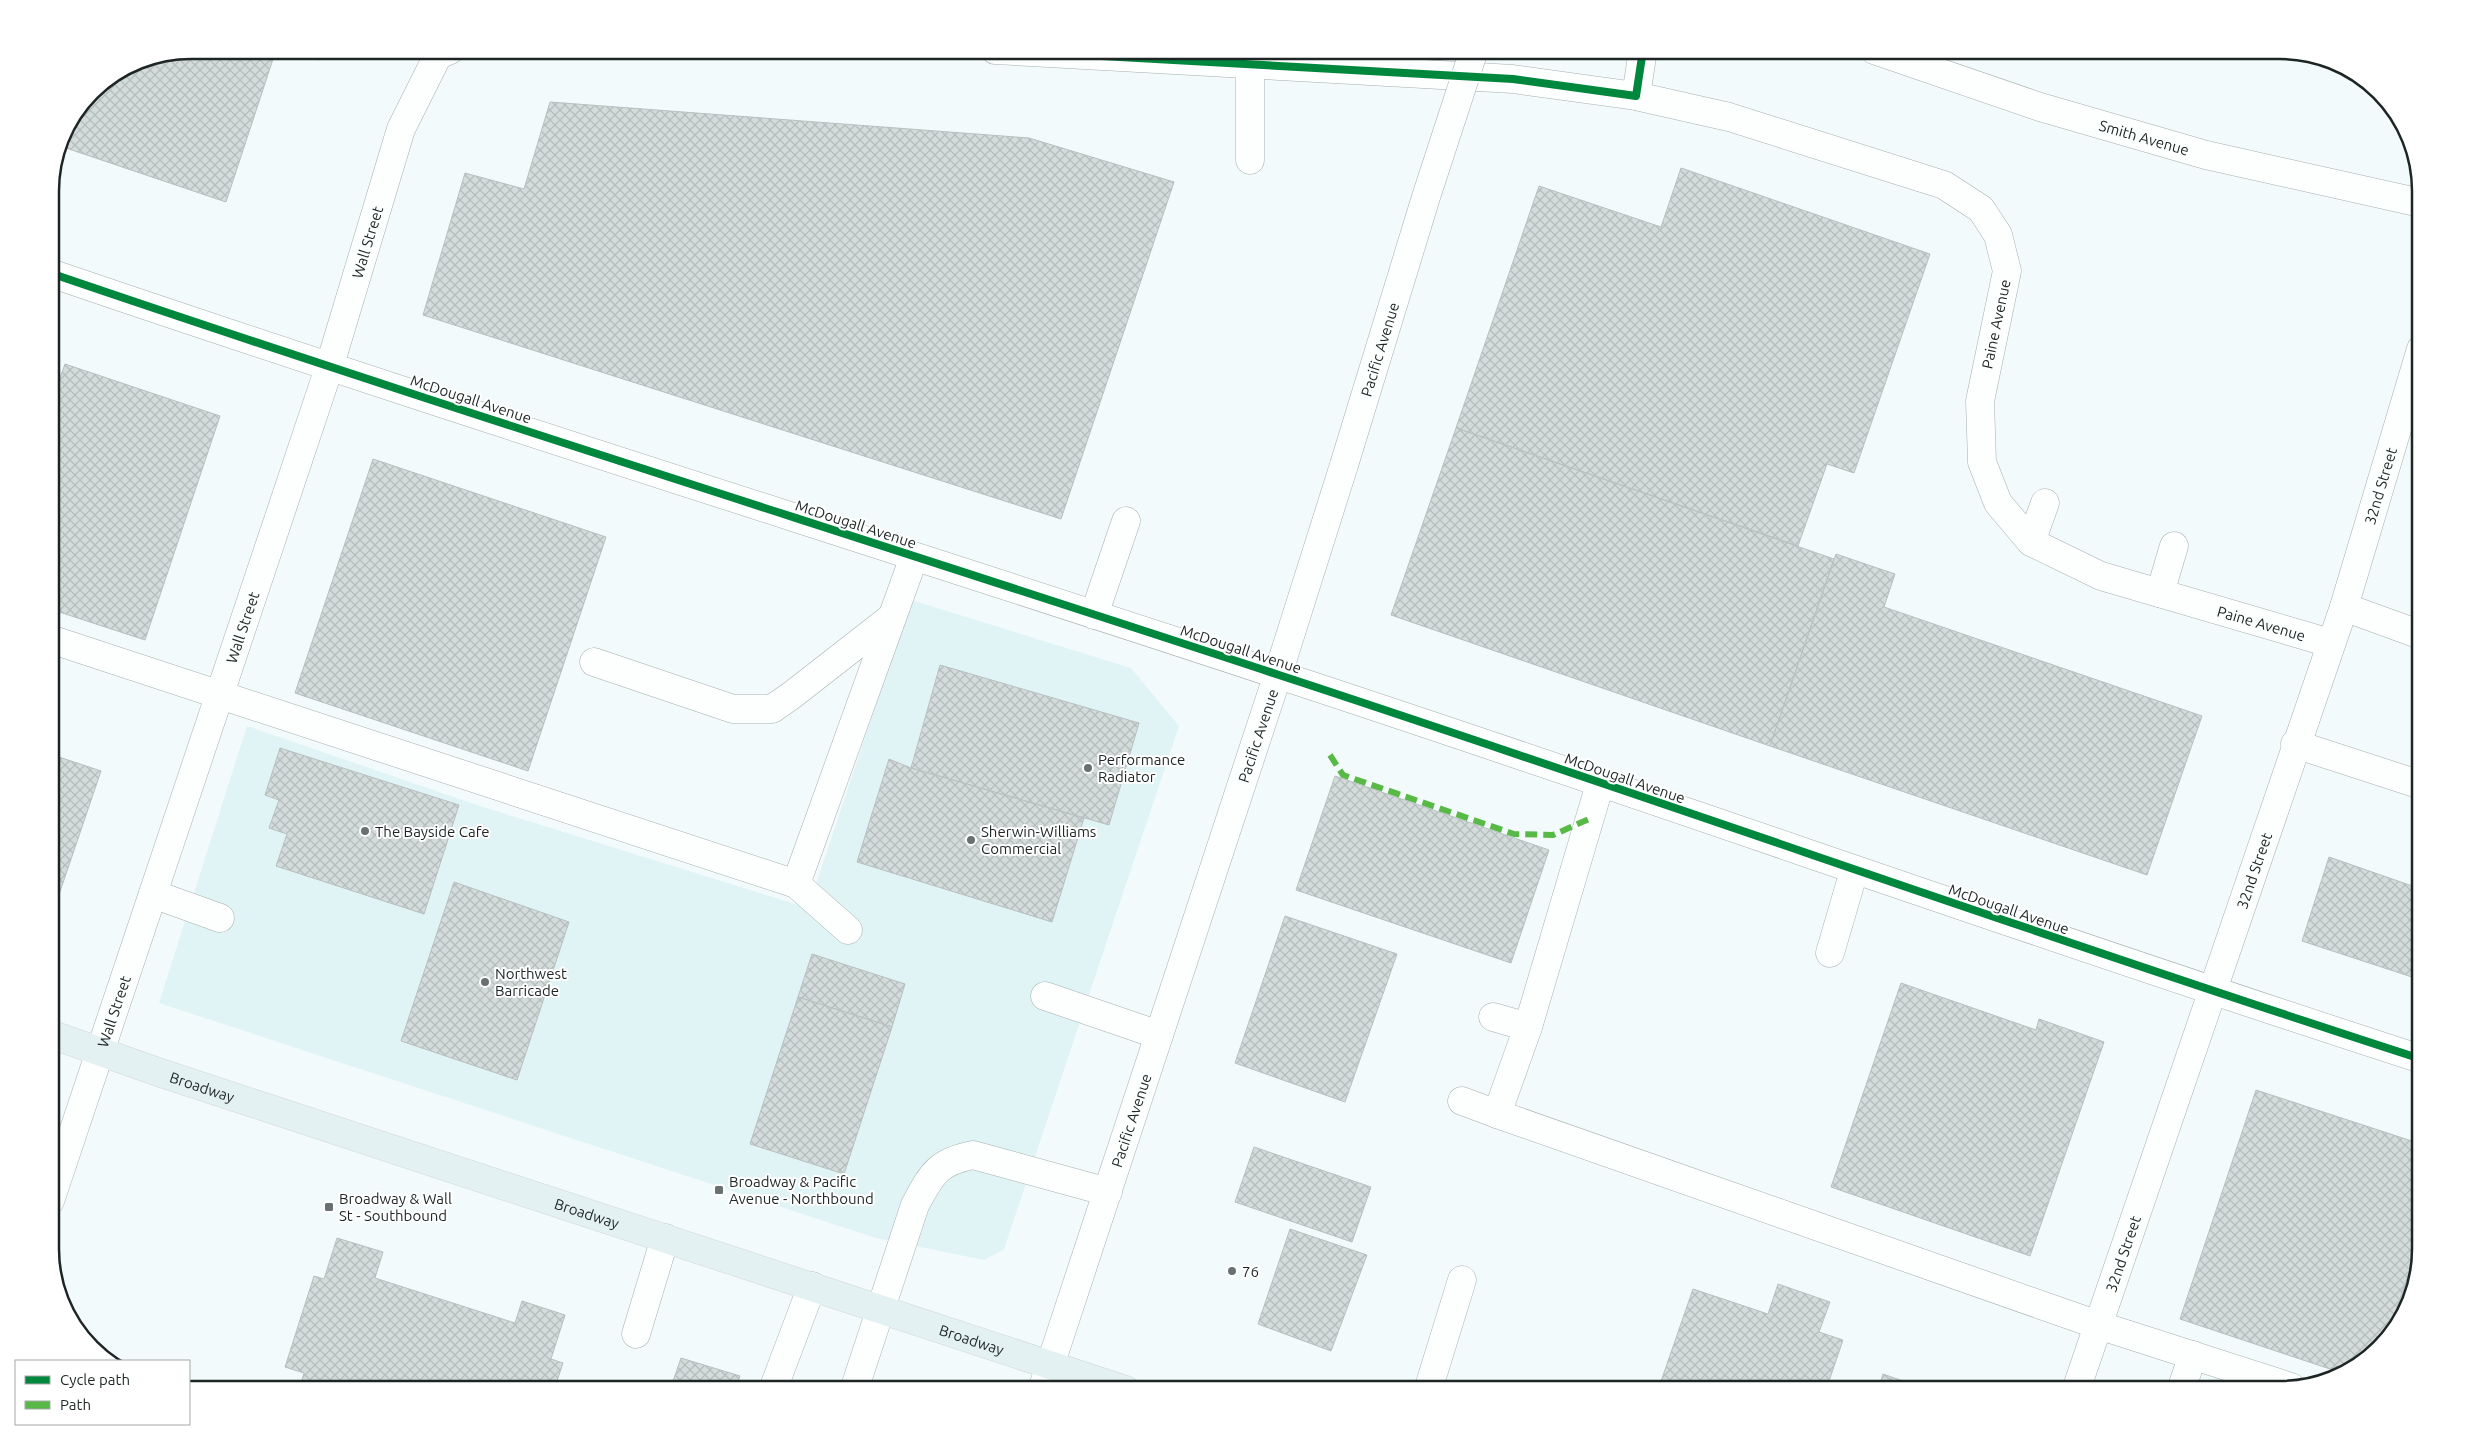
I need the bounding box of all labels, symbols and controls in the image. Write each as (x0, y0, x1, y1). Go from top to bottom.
street label: Smith Avenue (2097, 116, 2191, 158)
street label: Wall Street (348, 204, 386, 280)
street label: Paine Avenue (1978, 278, 2014, 370)
street label: Pacific Avenue (1357, 300, 1402, 398)
street label: McDougall Avenue (408, 371, 534, 427)
street label: 32nd Street (2361, 445, 2400, 526)
street label: McDougall Avenue (793, 496, 919, 552)
street label: Wall Street (222, 589, 262, 665)
street label: Paine Avenue (2215, 602, 2308, 644)
street label: McDougall Avenue (1178, 621, 1304, 677)
street label: Pacific Avenue (1234, 687, 1281, 785)
street label: McDougall Avenue (1563, 749, 1687, 807)
place label: Performance Radiator (1098, 751, 1185, 785)
marker: Performance Radiator (1082, 762, 1094, 774)
place label: The Bayside Cafe (375, 823, 490, 840)
place label: Sherwin-Williams Commercial (981, 823, 1096, 857)
marker: The Bayside Cafe (359, 825, 371, 837)
street label: 32nd Street (2233, 830, 2275, 911)
marker: Sherwin-Williams Commercial (965, 834, 977, 846)
street label: McDougall Avenue (1947, 880, 2071, 938)
place label: Northwest Barricade (495, 965, 567, 999)
street label: Wall Street (94, 973, 133, 1049)
marker: Northwest Barricade (479, 976, 491, 988)
street label: Broadway (168, 1068, 237, 1105)
street label: Pacific Avenue (1108, 1071, 1154, 1169)
place label: Broadway & Pacific Avenue - Northbound (729, 1173, 874, 1207)
marker: Broadway & Pacific Avenue - Northbound (713, 1184, 725, 1196)
place label: Broadway & Wall St - Southbound (339, 1190, 452, 1224)
street label: Broadway (552, 1194, 621, 1231)
marker: Broadway & Wall St - Southbound (323, 1201, 335, 1213)
street label: 32nd Street (2102, 1213, 2144, 1294)
place label: 76 (1242, 1263, 1259, 1280)
marker: 76 (1226, 1265, 1238, 1277)
street label: Broadway (937, 1321, 1006, 1358)
legend (15, 1360, 190, 1425)
text: Cycle path (60, 1371, 130, 1388)
text: Path (60, 1396, 91, 1413)

